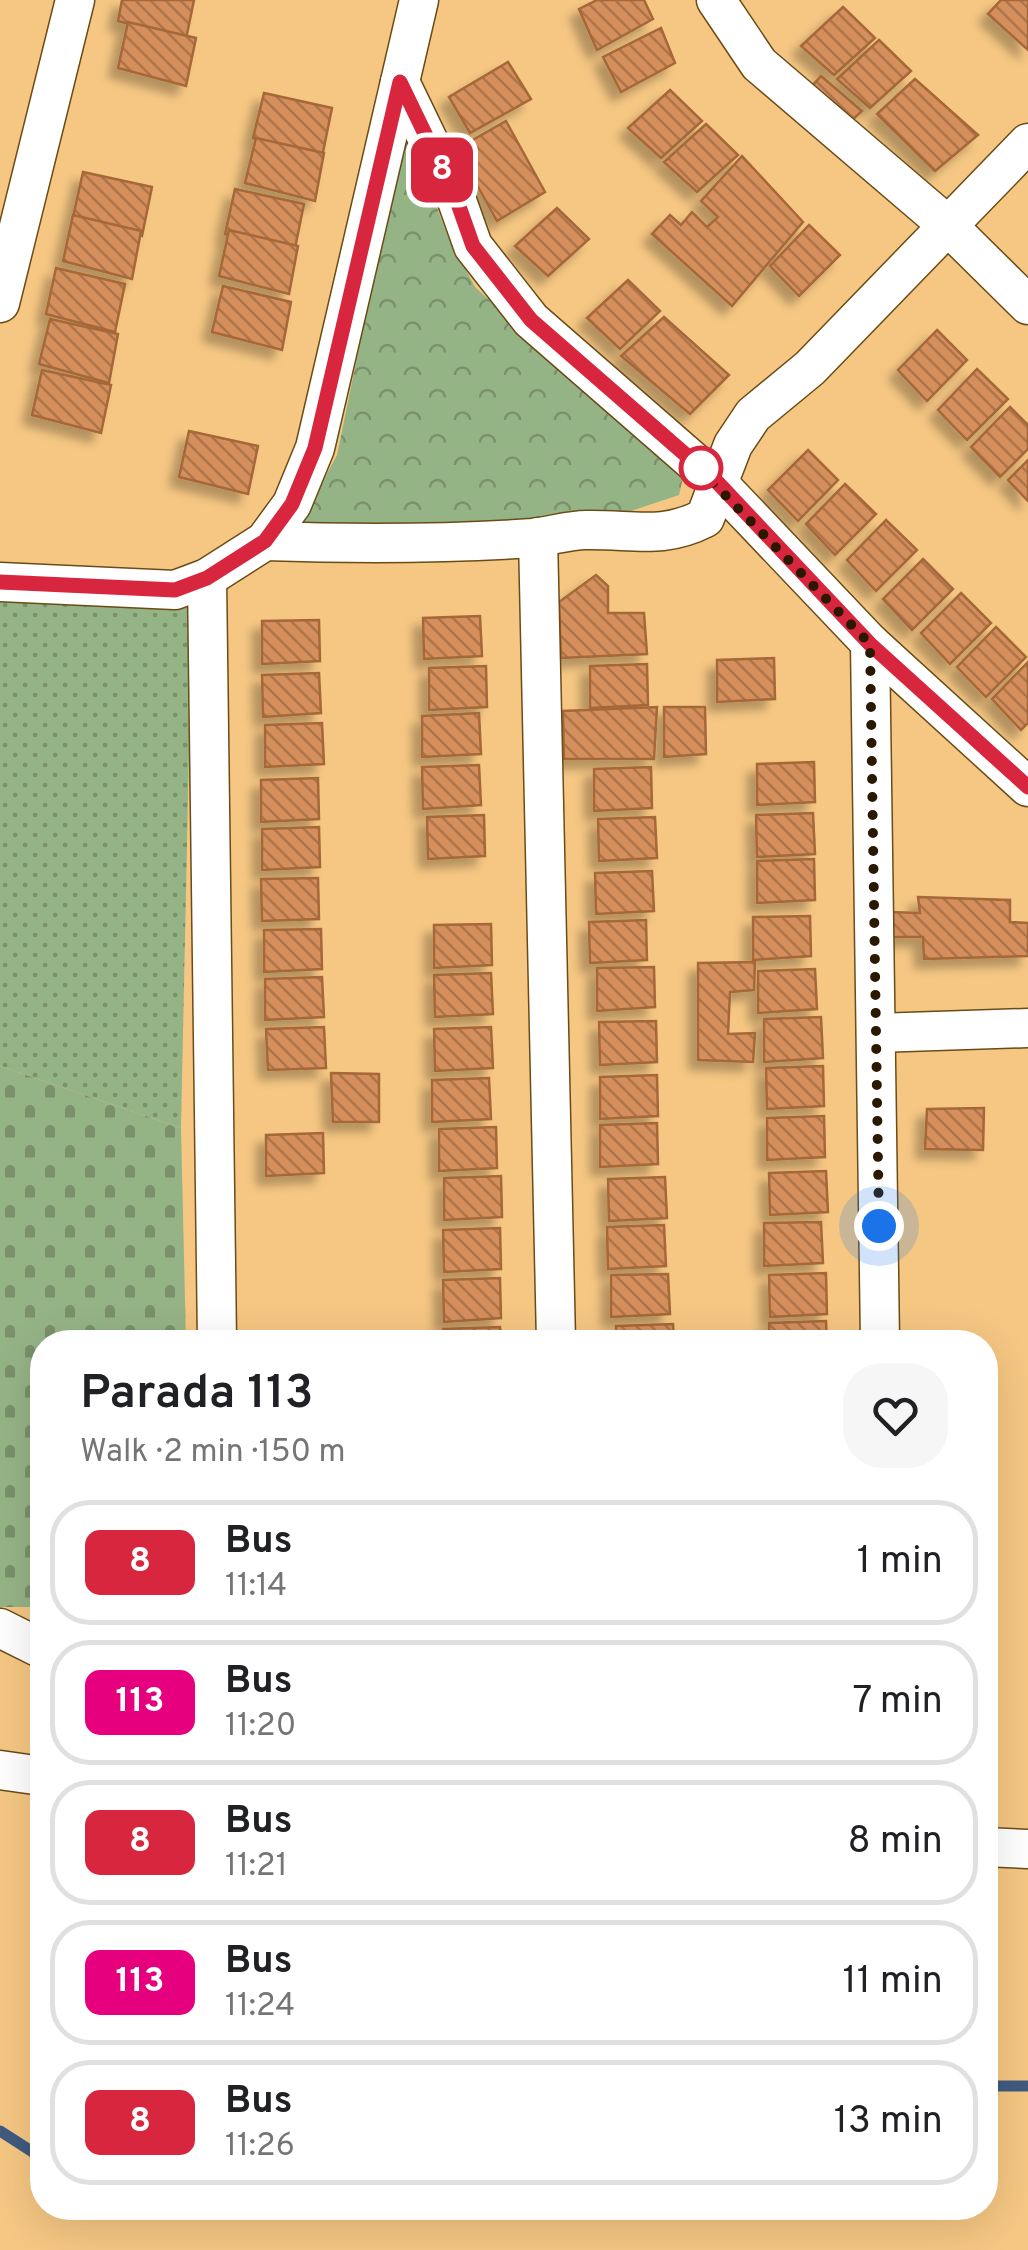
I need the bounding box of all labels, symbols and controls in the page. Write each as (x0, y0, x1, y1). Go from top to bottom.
line badge: 8 (410, 138, 474, 202)
text: 8 (431, 148, 453, 192)
unlabelled marker (680, 447, 722, 489)
your location (854, 1201, 904, 1251)
button: heart (843, 1363, 948, 1468)
text: Parada 113 (80, 1365, 314, 1425)
text: Walk · 2 min · 150 m (80, 1433, 346, 1473)
text: Bus (225, 1518, 292, 1567)
text: 1 min (857, 1538, 943, 1587)
text: 8 (129, 1540, 151, 1584)
text: 11:14 (225, 1567, 287, 1607)
text: Bus (225, 1658, 292, 1707)
text: 7 min (853, 1678, 943, 1727)
text: 113 (116, 1680, 164, 1724)
text: 11:20 (225, 1707, 296, 1747)
text: Bus (225, 1798, 292, 1847)
text: 8 min (848, 1818, 943, 1867)
text: 8 (129, 1820, 151, 1864)
text: 11:21 (225, 1847, 288, 1887)
text: Bus (225, 1938, 292, 1987)
text: 11 min (842, 1958, 943, 2007)
text: 113 (116, 1960, 164, 2004)
text: 11:24 (225, 1987, 295, 2027)
text: Bus (225, 2078, 292, 2127)
text: 13 min (834, 2098, 943, 2147)
text: 8 (129, 2100, 151, 2144)
text: 11:26 (225, 2127, 295, 2167)

